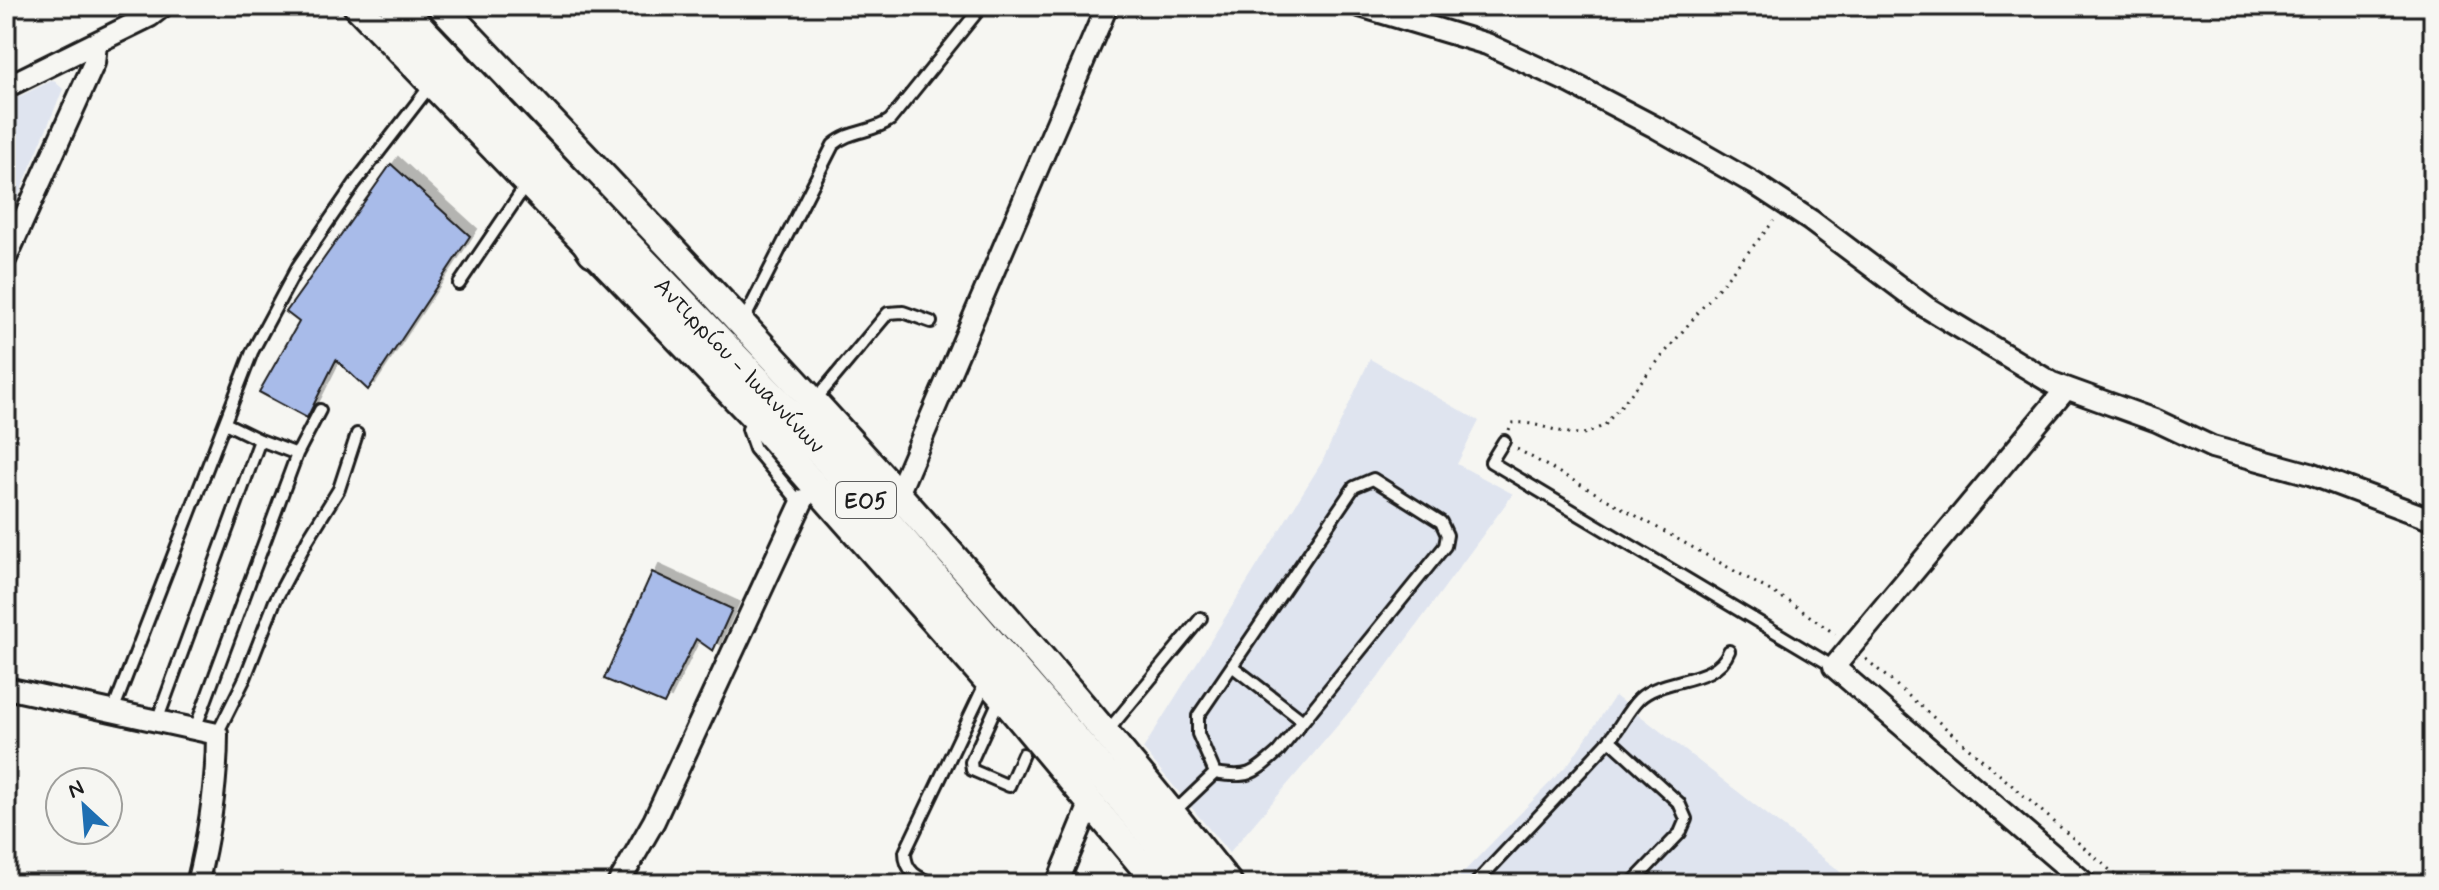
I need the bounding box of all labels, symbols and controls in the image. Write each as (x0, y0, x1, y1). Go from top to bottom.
street label: Αντιρρίου - Ιωαννίνων (647, 271, 831, 461)
road number: ΕΟ5 (836, 482, 896, 518)
north arrow (44, 766, 124, 846)
text: N (63, 774, 89, 806)

